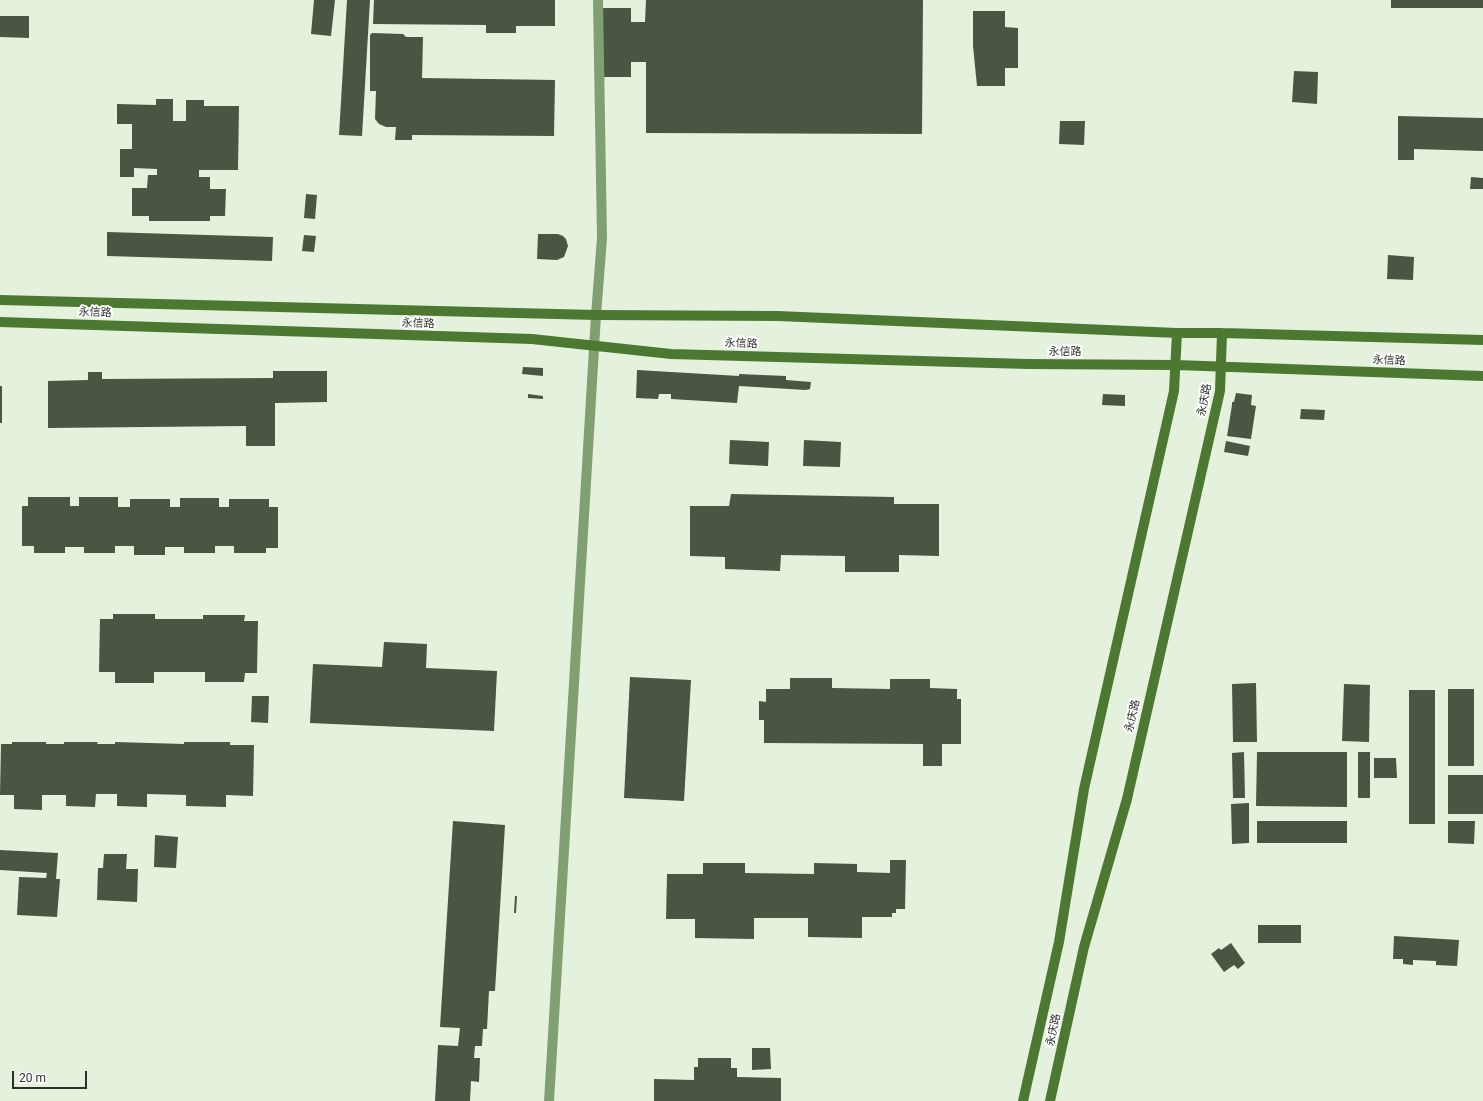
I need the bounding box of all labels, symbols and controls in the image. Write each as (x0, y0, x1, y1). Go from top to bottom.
street label: 永信路 (78, 306, 112, 320)
street label: 永信路 (401, 317, 435, 331)
street label: 永信路 (724, 337, 758, 351)
street label: 永信路 (1049, 345, 1081, 359)
street label: 永信路 (1372, 354, 1406, 368)
street label: 永庆路 (1195, 383, 1215, 417)
street label: 永庆路 (1123, 698, 1143, 734)
street label: 永庆路 (1044, 1012, 1064, 1048)
scale bar (14, 1063, 89, 1089)
text: 20 m (19, 1071, 46, 1085)

